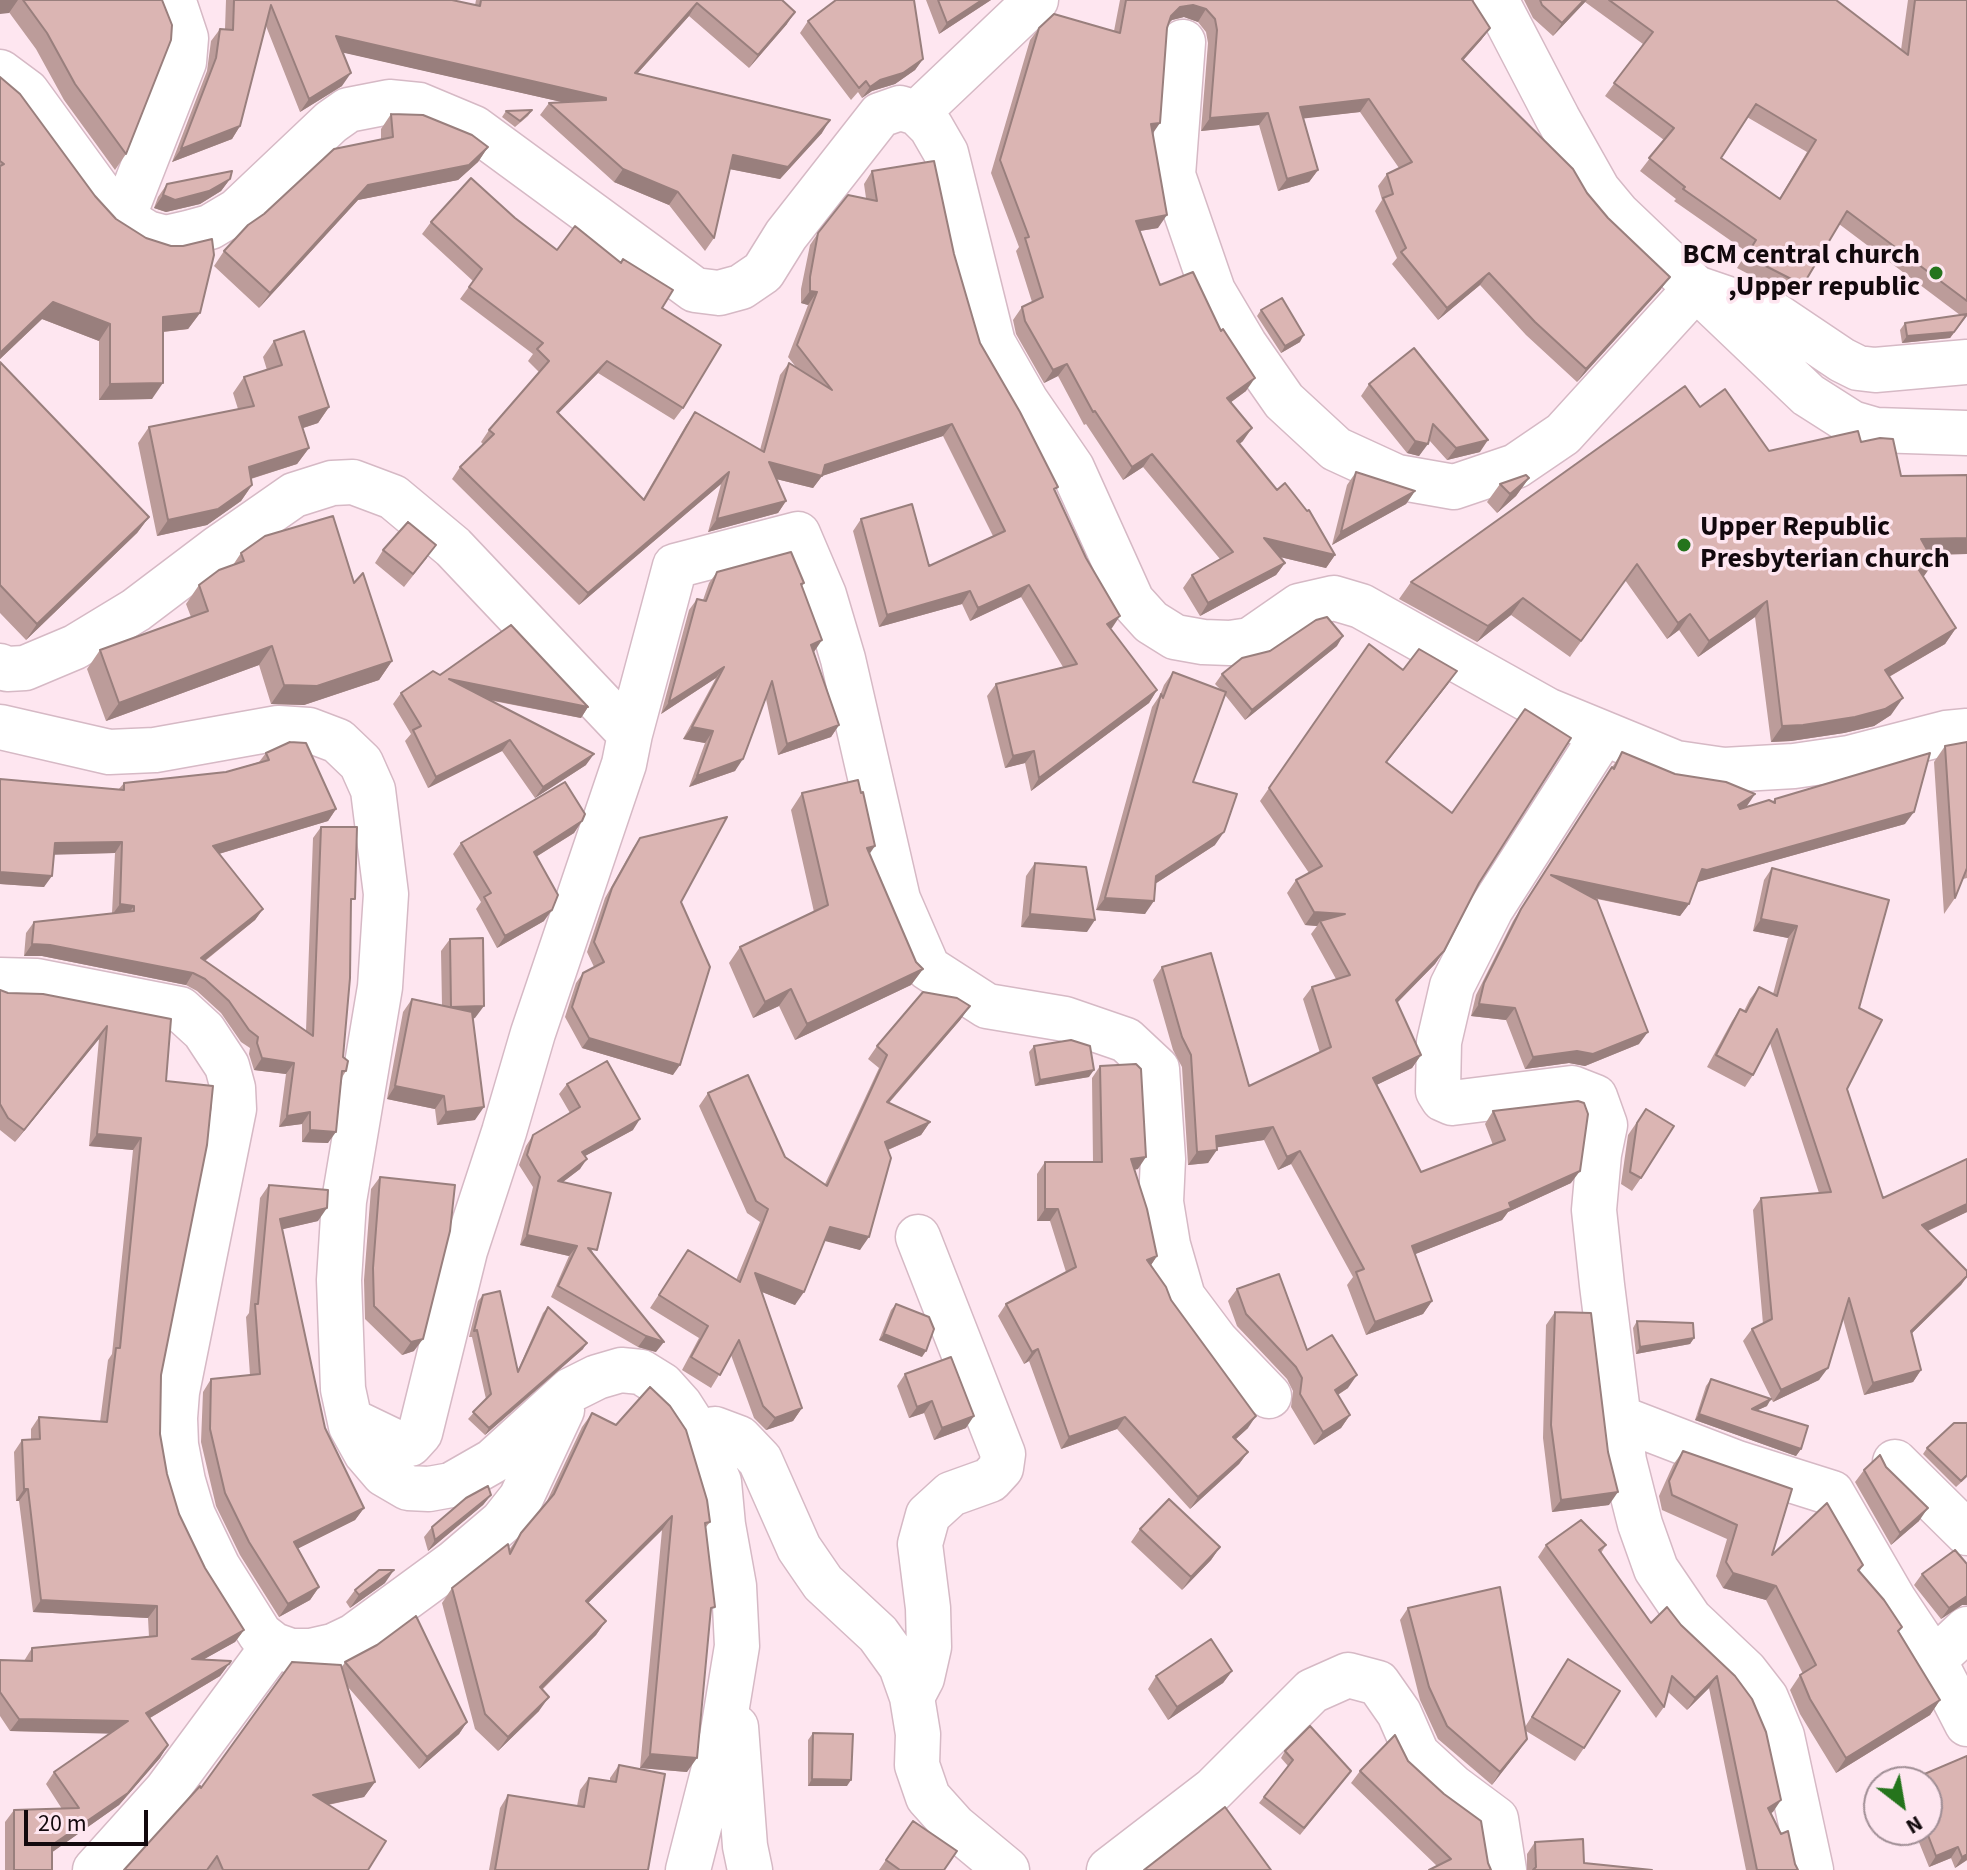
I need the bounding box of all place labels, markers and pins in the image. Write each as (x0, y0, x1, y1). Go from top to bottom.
place label: BCM central church ,Upper republic (1683, 240, 1920, 306)
marker: BCM central church ,Upper republic (1927, 264, 1945, 282)
place label: Upper Republic Presbyterian church (1700, 512, 1950, 578)
marker: Upper Republic Presbyterian church (1675, 536, 1693, 554)

